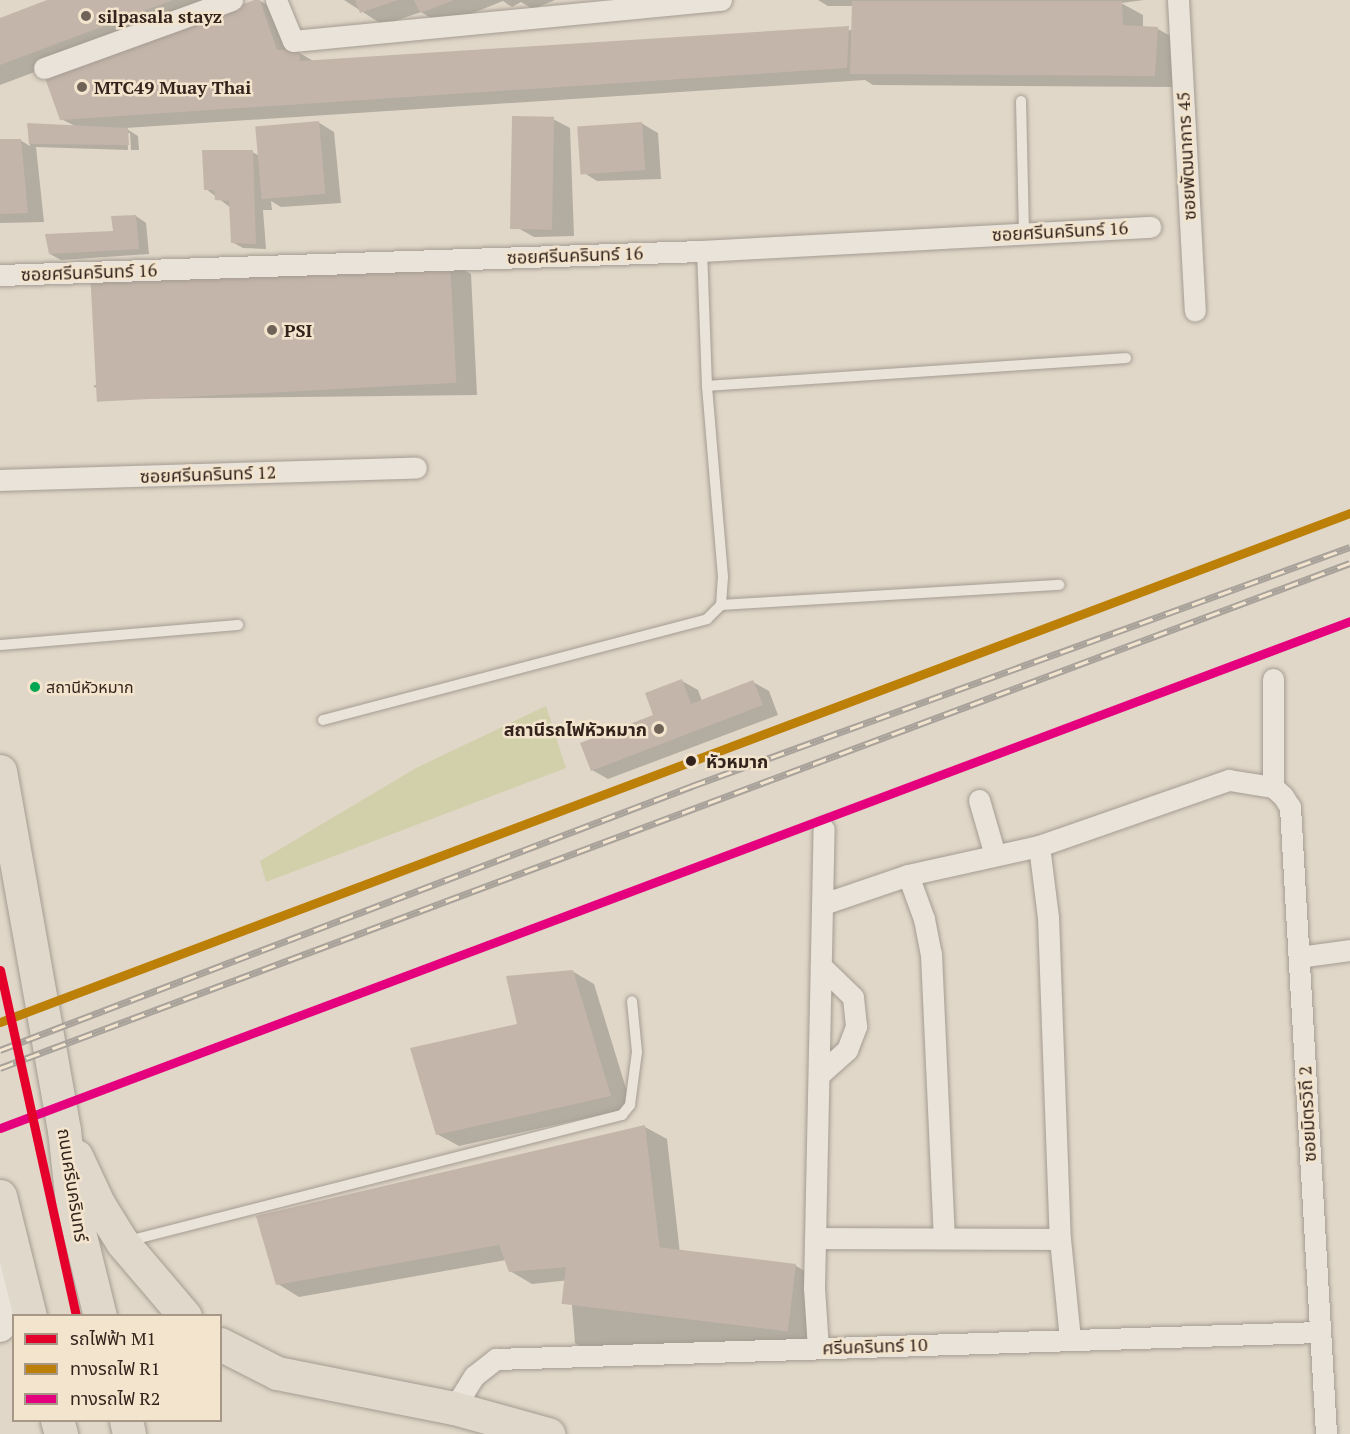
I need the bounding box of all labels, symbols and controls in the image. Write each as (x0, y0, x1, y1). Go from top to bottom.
place label: silpasala stayz (98, 5, 222, 27)
marker: silpasala stayz (79, 9, 93, 23)
place label: MTC49 Muay Thai (94, 76, 251, 98)
marker: MTC49 Muay Thai (75, 80, 89, 94)
street label: ซอยพัฒนาการ 45 (1172, 91, 1200, 221)
street label: ซอยศรีนครินทร์ 16 (991, 217, 1129, 245)
street label: ซอยศรีนครินทร์ 16 (506, 242, 644, 268)
street label: ซอยศรีนครินทร์ 16 (20, 259, 158, 285)
place label: PSI (284, 319, 312, 341)
marker: PSI (265, 323, 279, 337)
street label: ซอยศรีนครินทร์ 12 (139, 461, 277, 487)
place label: สถานีหัวหมาก (46, 677, 134, 697)
marker: สถานีหัวหมาก (29, 681, 41, 693)
place label: สถานีรถไฟหัวหมาก (504, 718, 647, 740)
marker: สถานีรถไฟหัวหมาก (652, 722, 666, 736)
place label: หัวหมาก (706, 750, 768, 772)
marker: หัวหมาก (681, 751, 701, 771)
street label: ซอยมิตรวิถี 2 (1294, 1066, 1320, 1162)
street label: ถนนศรีนครินทร์ (53, 1127, 93, 1243)
legend (12, 1314, 222, 1422)
text: รถไฟฟ้า M1 (70, 1326, 156, 1350)
street label: ศรีนครินทร์ 10 (822, 1333, 928, 1359)
text: ทางรถไฟ R1 (70, 1356, 160, 1380)
text: ทางรถไฟ R2 (70, 1386, 160, 1410)

